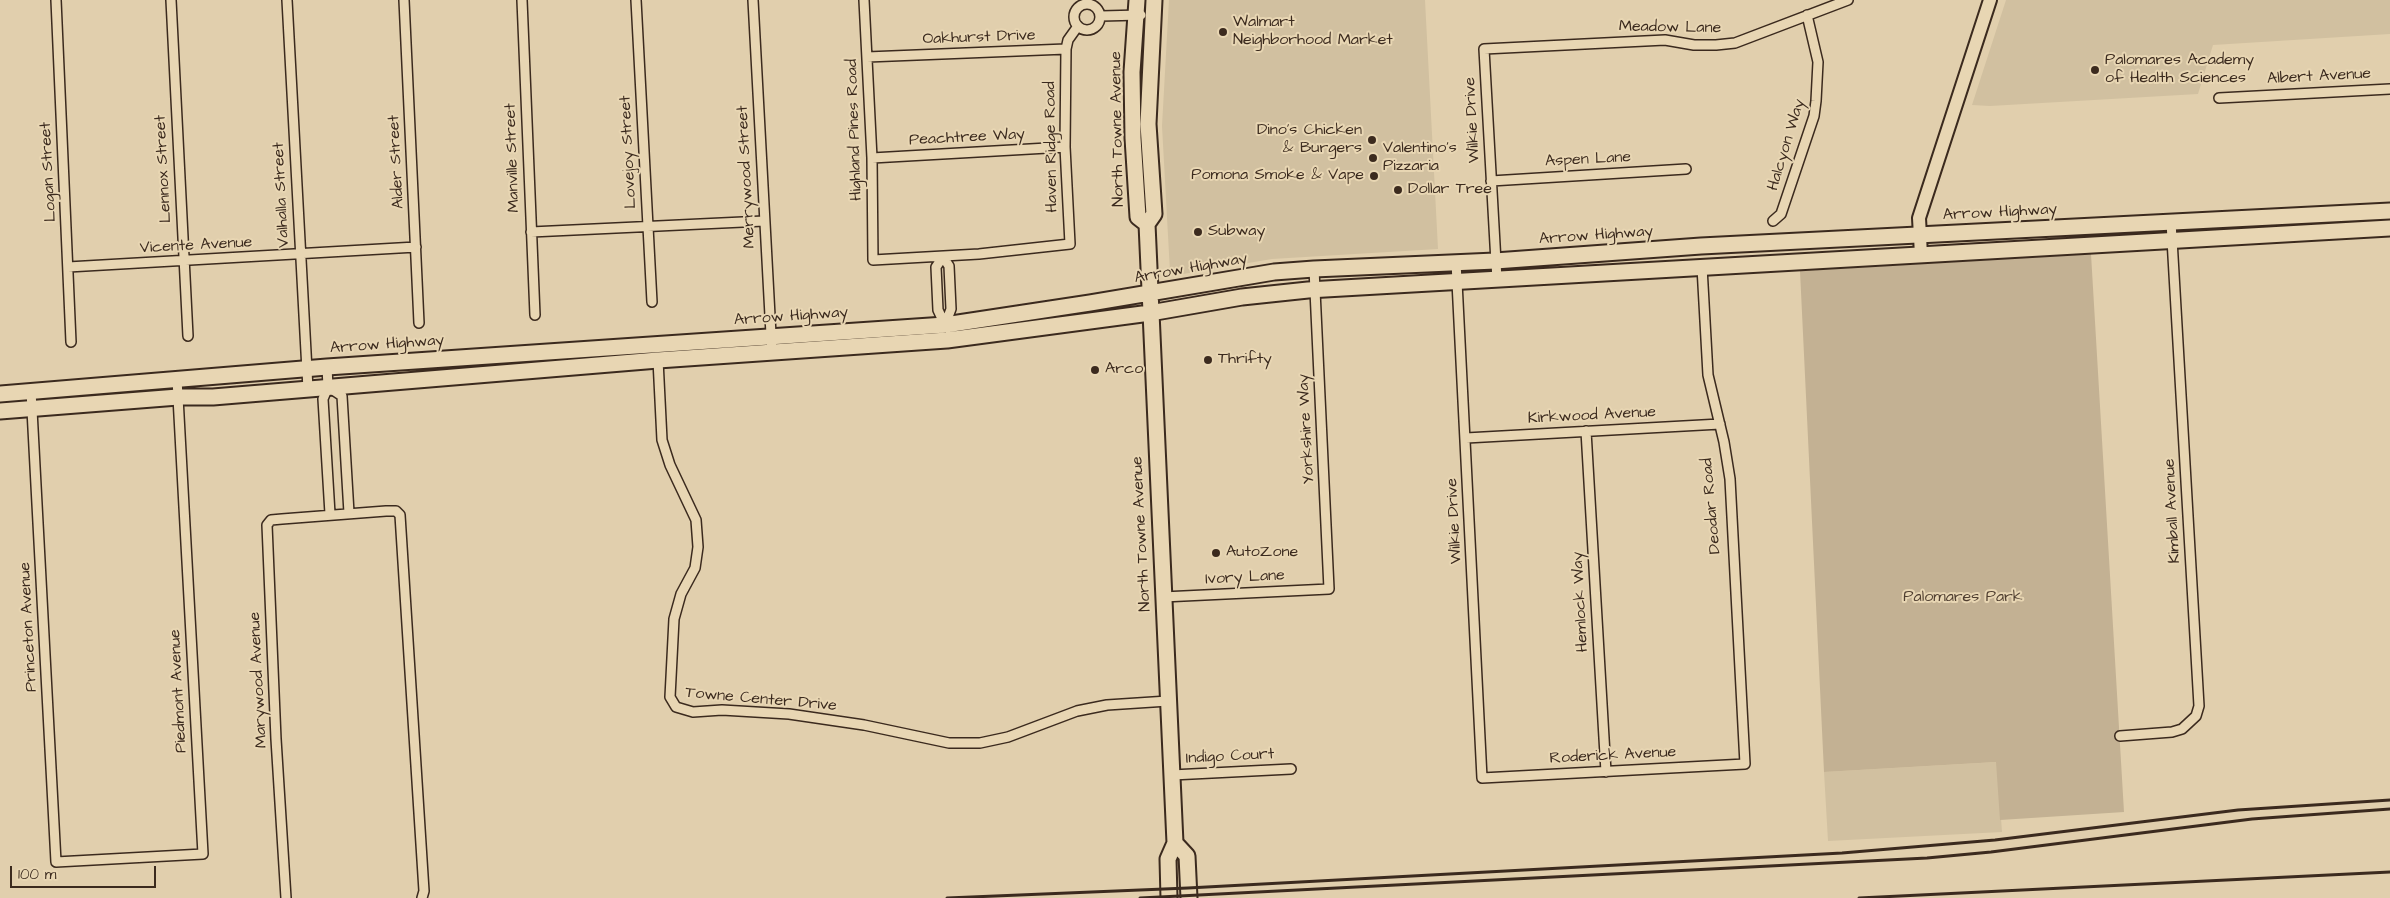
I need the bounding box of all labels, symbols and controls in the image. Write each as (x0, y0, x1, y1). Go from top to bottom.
place label: Walmart Neighborhood Market (1233, 13, 1393, 51)
street label: Meadow Lane (1619, 18, 1721, 38)
street label: Oakhurst Drive (922, 26, 1036, 50)
marker: Walmart Neighborhood Market (1217, 26, 1229, 38)
street label: North Towne Avenue (1107, 51, 1129, 207)
place label: Palomares Academy of Health Sciences (2105, 51, 2254, 89)
street label: Highland Pines Road (843, 59, 867, 201)
marker: Palomares Academy of Health Sciences (2089, 64, 2101, 76)
street label: Albert Avenue (2267, 65, 2371, 89)
street label: Wilkie Drive (1461, 77, 1485, 163)
street label: Haven Ridge Road (1041, 81, 1063, 213)
street label: Lovejoy Street (616, 95, 642, 209)
street label: Halcyon Way (1764, 97, 1810, 193)
street label: Manville Street (501, 103, 525, 213)
street label: Merrywood Street (734, 105, 760, 249)
street label: Alder Street (385, 114, 409, 210)
street label: Lennox Street (152, 115, 176, 223)
street label: Logan Street (37, 121, 61, 223)
place label: Dino's Chicken & Burgers (1257, 121, 1362, 159)
street label: Peachtree Way (909, 125, 1025, 151)
marker: Dino's Chicken & Burgers (1366, 134, 1378, 146)
place label: Valentino's Pizzaria (1383, 139, 1457, 177)
street label: Valhalla Street (270, 142, 294, 248)
street label: Aspen Lane (1544, 148, 1632, 172)
marker: Valentino's Pizzaria (1367, 152, 1379, 164)
place label: Pomona Smoke & Vape (1191, 166, 1364, 186)
marker: Pomona Smoke & Vape (1368, 170, 1380, 182)
place label: Dollar Tree (1408, 180, 1492, 200)
marker: Dollar Tree (1392, 184, 1404, 196)
street label: Arrow Highway (1942, 200, 2058, 226)
place label: Subway (1208, 222, 1265, 242)
street label: Arrow Highway (1538, 222, 1654, 250)
marker: Subway (1192, 226, 1204, 238)
street label: Vicente Avenue (139, 233, 253, 259)
street label: Arrow Highway (1133, 250, 1249, 288)
street label: Arrow Highway (733, 303, 849, 331)
street label: Arrow Highway (329, 331, 445, 359)
place label: Thrifty (1218, 350, 1272, 370)
marker: Thrifty (1202, 354, 1214, 366)
place label: Arco (1105, 360, 1143, 380)
marker: Arco (1089, 364, 1101, 376)
street label: Yorkshire Way (1295, 373, 1319, 485)
street label: Kirkwood Avenue (1527, 403, 1657, 429)
street label: North Towne Avenue (1128, 456, 1156, 612)
street label: Deodar Road (1698, 457, 1726, 555)
street label: Kimball Avenue (2161, 458, 2185, 564)
street label: Wilkie Drive (1443, 478, 1467, 564)
place label: AutoZone (1226, 543, 1298, 563)
marker: AutoZone (1210, 547, 1222, 559)
street label: Hemlock Way (1569, 551, 1593, 653)
street label: Princeton Avenue (16, 562, 42, 692)
street label: Ivory Lane (1205, 566, 1285, 590)
park label: Palomares Park (1903, 588, 2023, 608)
street label: Marywood Avenue (246, 611, 272, 749)
street label: Piedmont Avenue (166, 629, 192, 753)
street label: Towne Center Drive (685, 684, 837, 716)
street label: Roderick Avenue (1549, 743, 1677, 769)
street label: Indigo Court (1185, 745, 1275, 769)
scale bar (12, 856, 159, 888)
text: 100 m (18, 864, 57, 885)

